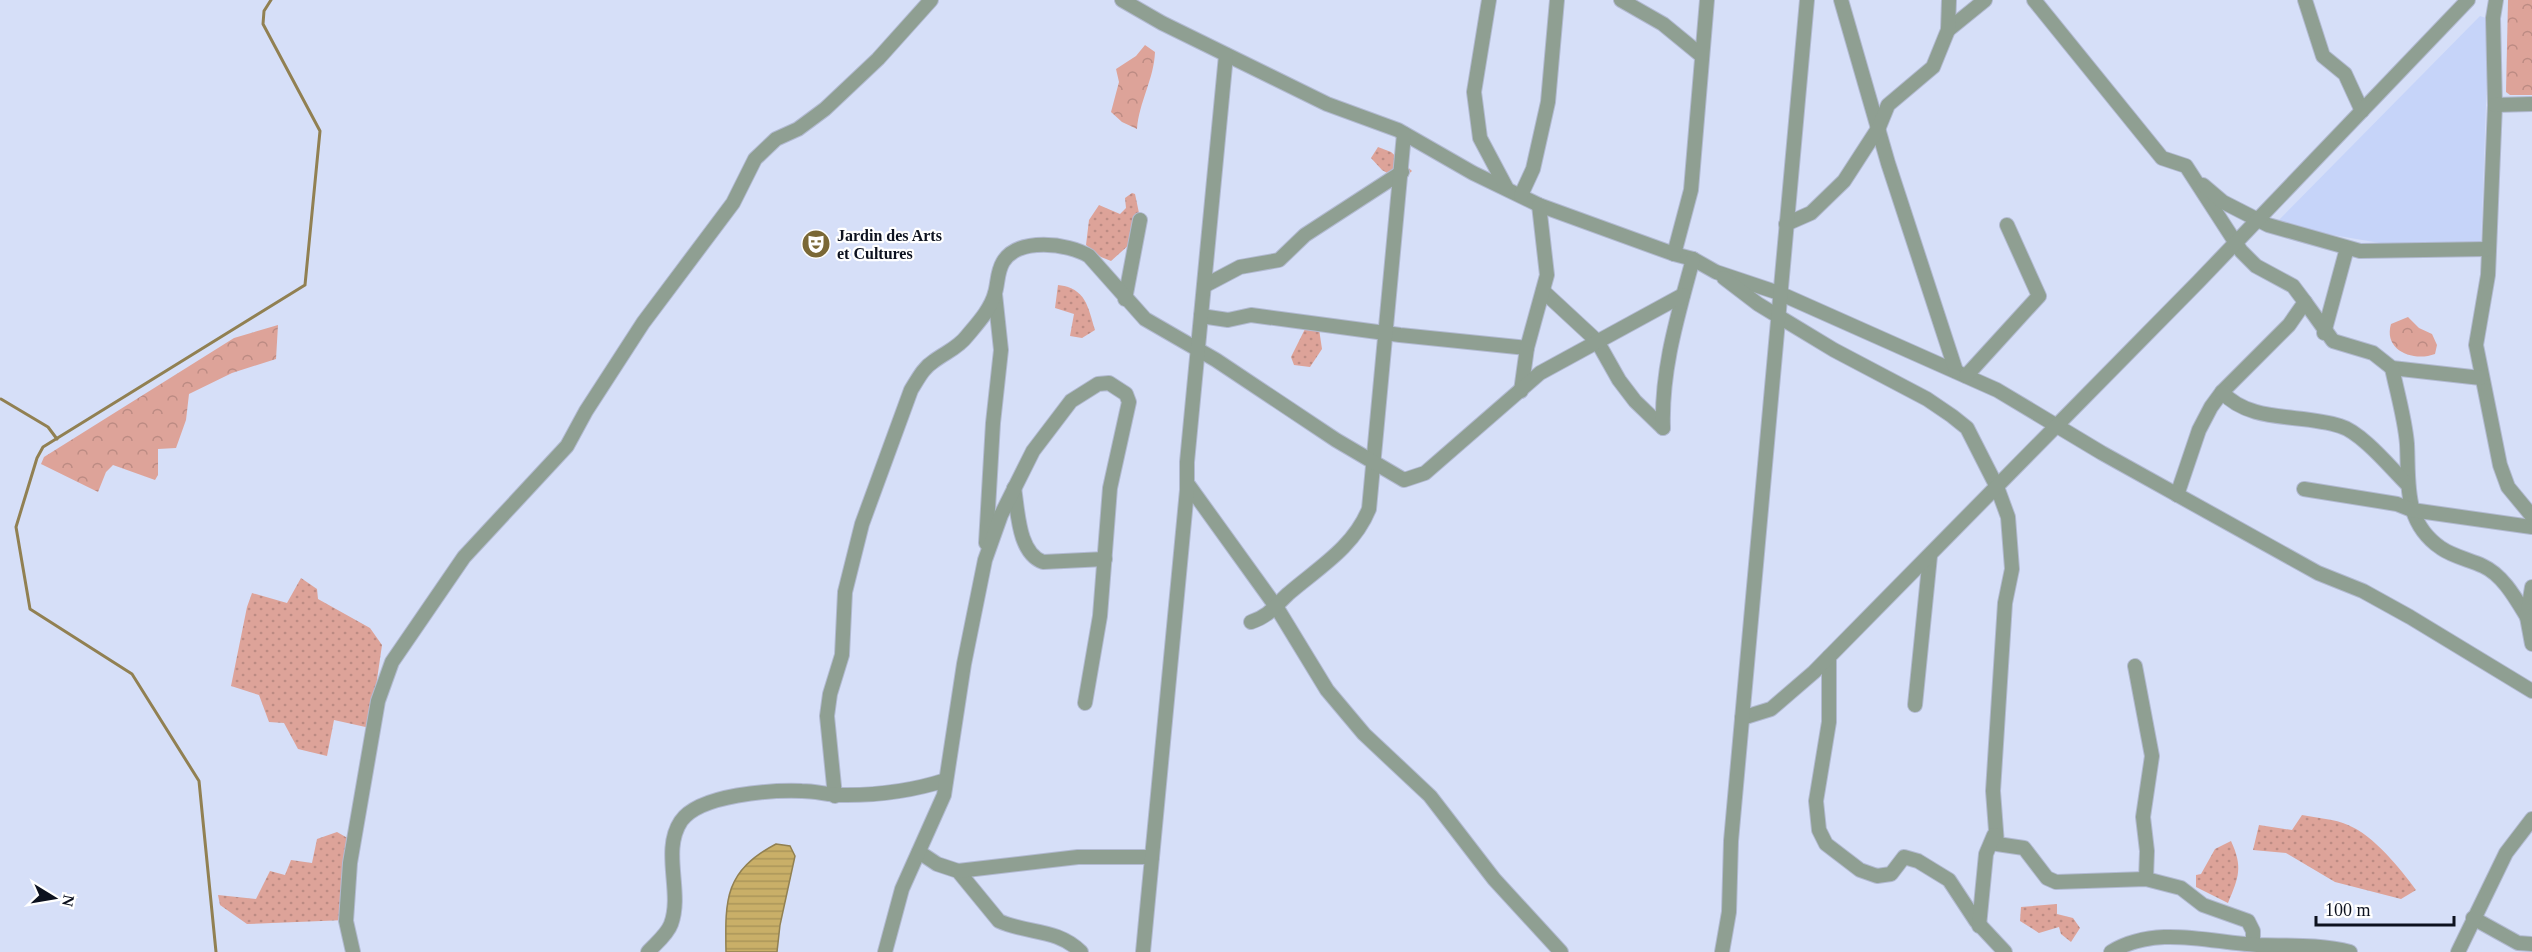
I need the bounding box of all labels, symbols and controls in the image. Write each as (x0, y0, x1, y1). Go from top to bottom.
place label: Jardin des Arts et Cultures (837, 227, 942, 262)
theatre icon: Jardin des Arts et Cultures (800, 228, 832, 260)
north arrow (24, 868, 84, 928)
scale bar (2316, 889, 2454, 927)
text: N (59, 893, 78, 908)
text: 100 m (2325, 900, 2371, 920)

